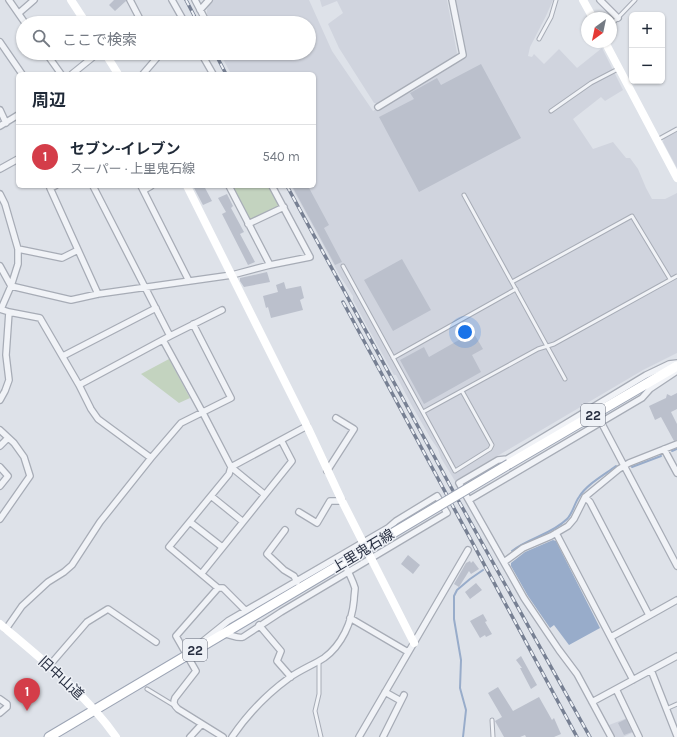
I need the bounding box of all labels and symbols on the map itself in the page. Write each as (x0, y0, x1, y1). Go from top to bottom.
north arrow (581, 12, 617, 48)
your location (455, 322, 475, 342)
road number: 22 (581, 404, 605, 426)
street label: 上里鬼石線 (329, 526, 397, 576)
road number: 22 (183, 639, 207, 661)
street label: 旧中山道 (35, 653, 87, 703)
pin: 1 (14, 678, 40, 711)

